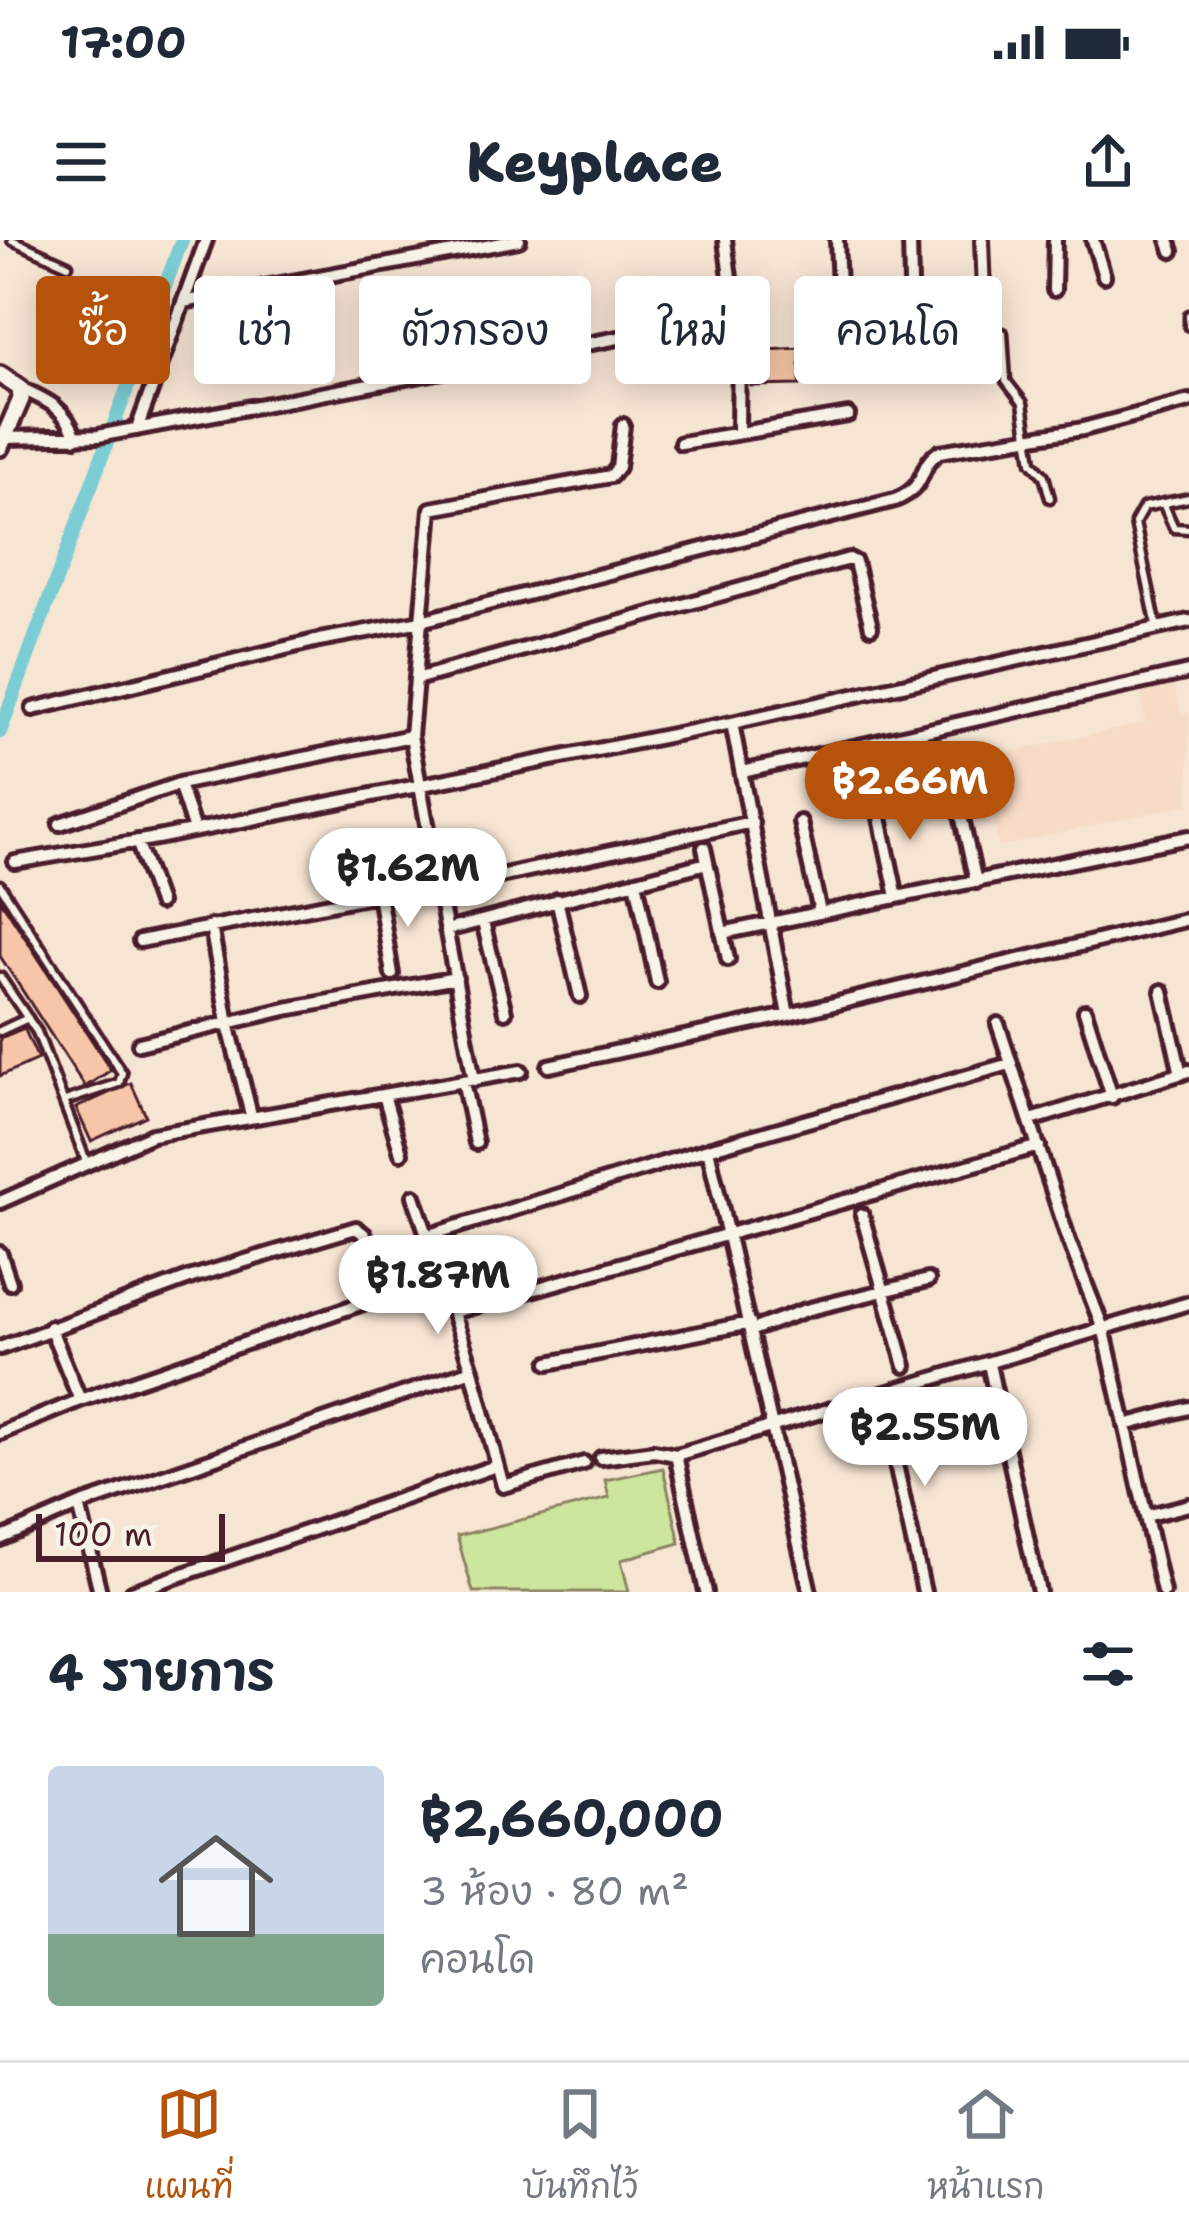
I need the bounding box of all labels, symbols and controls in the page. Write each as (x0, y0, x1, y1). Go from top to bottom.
text: 17:00 (60, 12, 187, 72)
text: Keyplace (466, 126, 723, 198)
icon: menu (48, 129, 114, 195)
icon: share (1075, 129, 1141, 195)
chip: ซื้อ (36, 276, 170, 384)
chip: เช่า (194, 276, 335, 384)
chip: ตัวกรอง (359, 276, 591, 384)
chip: ใหม่ (615, 276, 770, 384)
chip: คอนโด (794, 276, 1002, 384)
pin: ฿2.66M (812, 741, 1008, 843)
text: ฿2.66M (832, 754, 988, 806)
pin: ฿1.62M (310, 828, 506, 930)
text: ฿1.62M (336, 841, 480, 893)
pin: ฿1.87M (340, 1235, 536, 1337)
text: ฿1.87M (366, 1248, 510, 1300)
pin: ฿2.55M (827, 1387, 1023, 1489)
text: ฿2.55M (850, 1400, 1000, 1452)
scale bar (36, 1508, 225, 1561)
text: 100 m (54, 1512, 153, 1557)
icon: filters (1075, 1631, 1141, 1697)
text: 4 รายการ (48, 1638, 275, 1706)
text: ฿2,660,000 (420, 1784, 724, 1852)
icon: home (144, 1814, 288, 1958)
text: 3 ห้อง · 80 m² (420, 1865, 689, 1917)
text: คอนโด (420, 1933, 535, 1985)
tab: แผนที่ (144, 2081, 233, 2211)
tab: บันทึกไว้ (522, 2081, 638, 2211)
tab: หน้าแรก (927, 2081, 1045, 2211)

